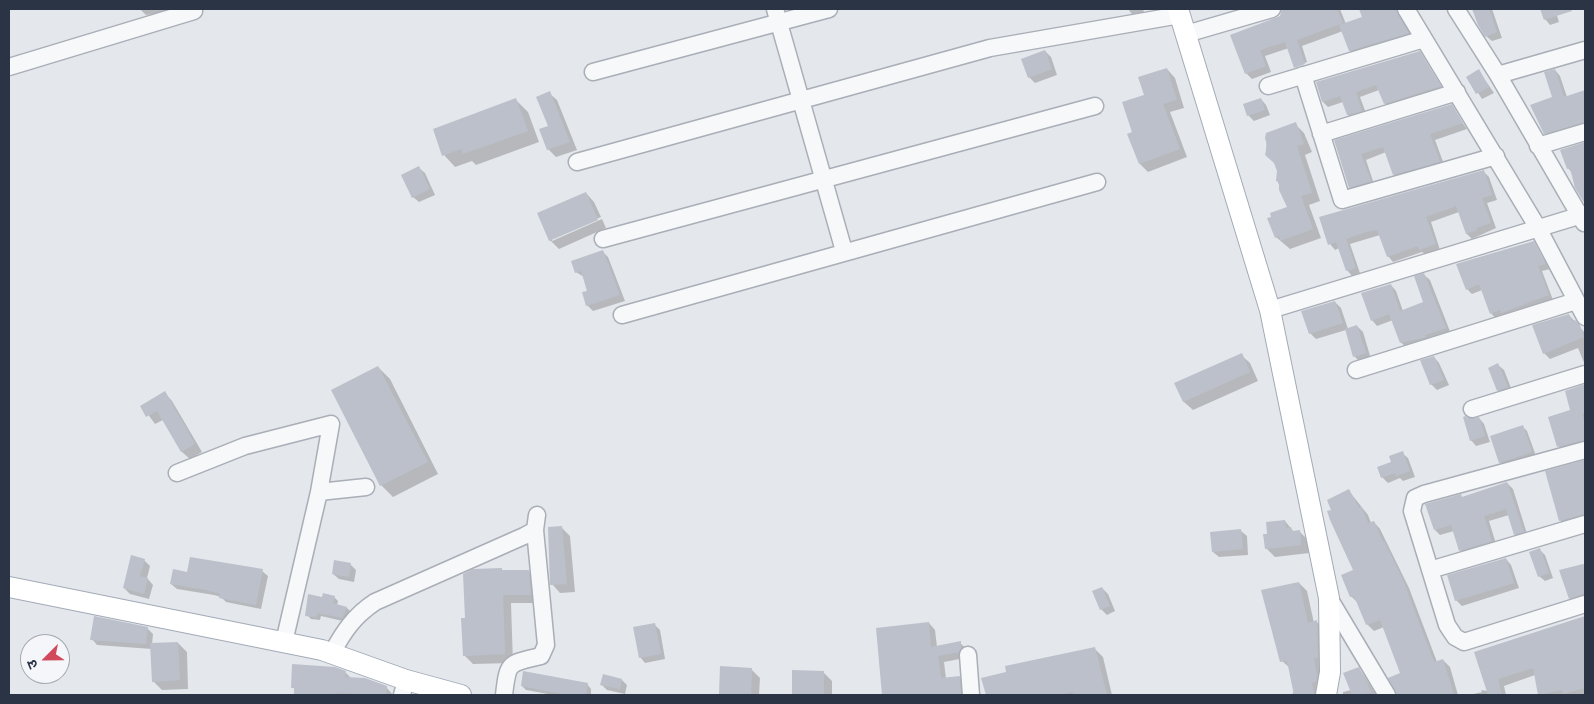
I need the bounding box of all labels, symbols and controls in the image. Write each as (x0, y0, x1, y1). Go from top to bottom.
north arrow (20, 634, 70, 684)
text: उ (22, 657, 42, 672)

